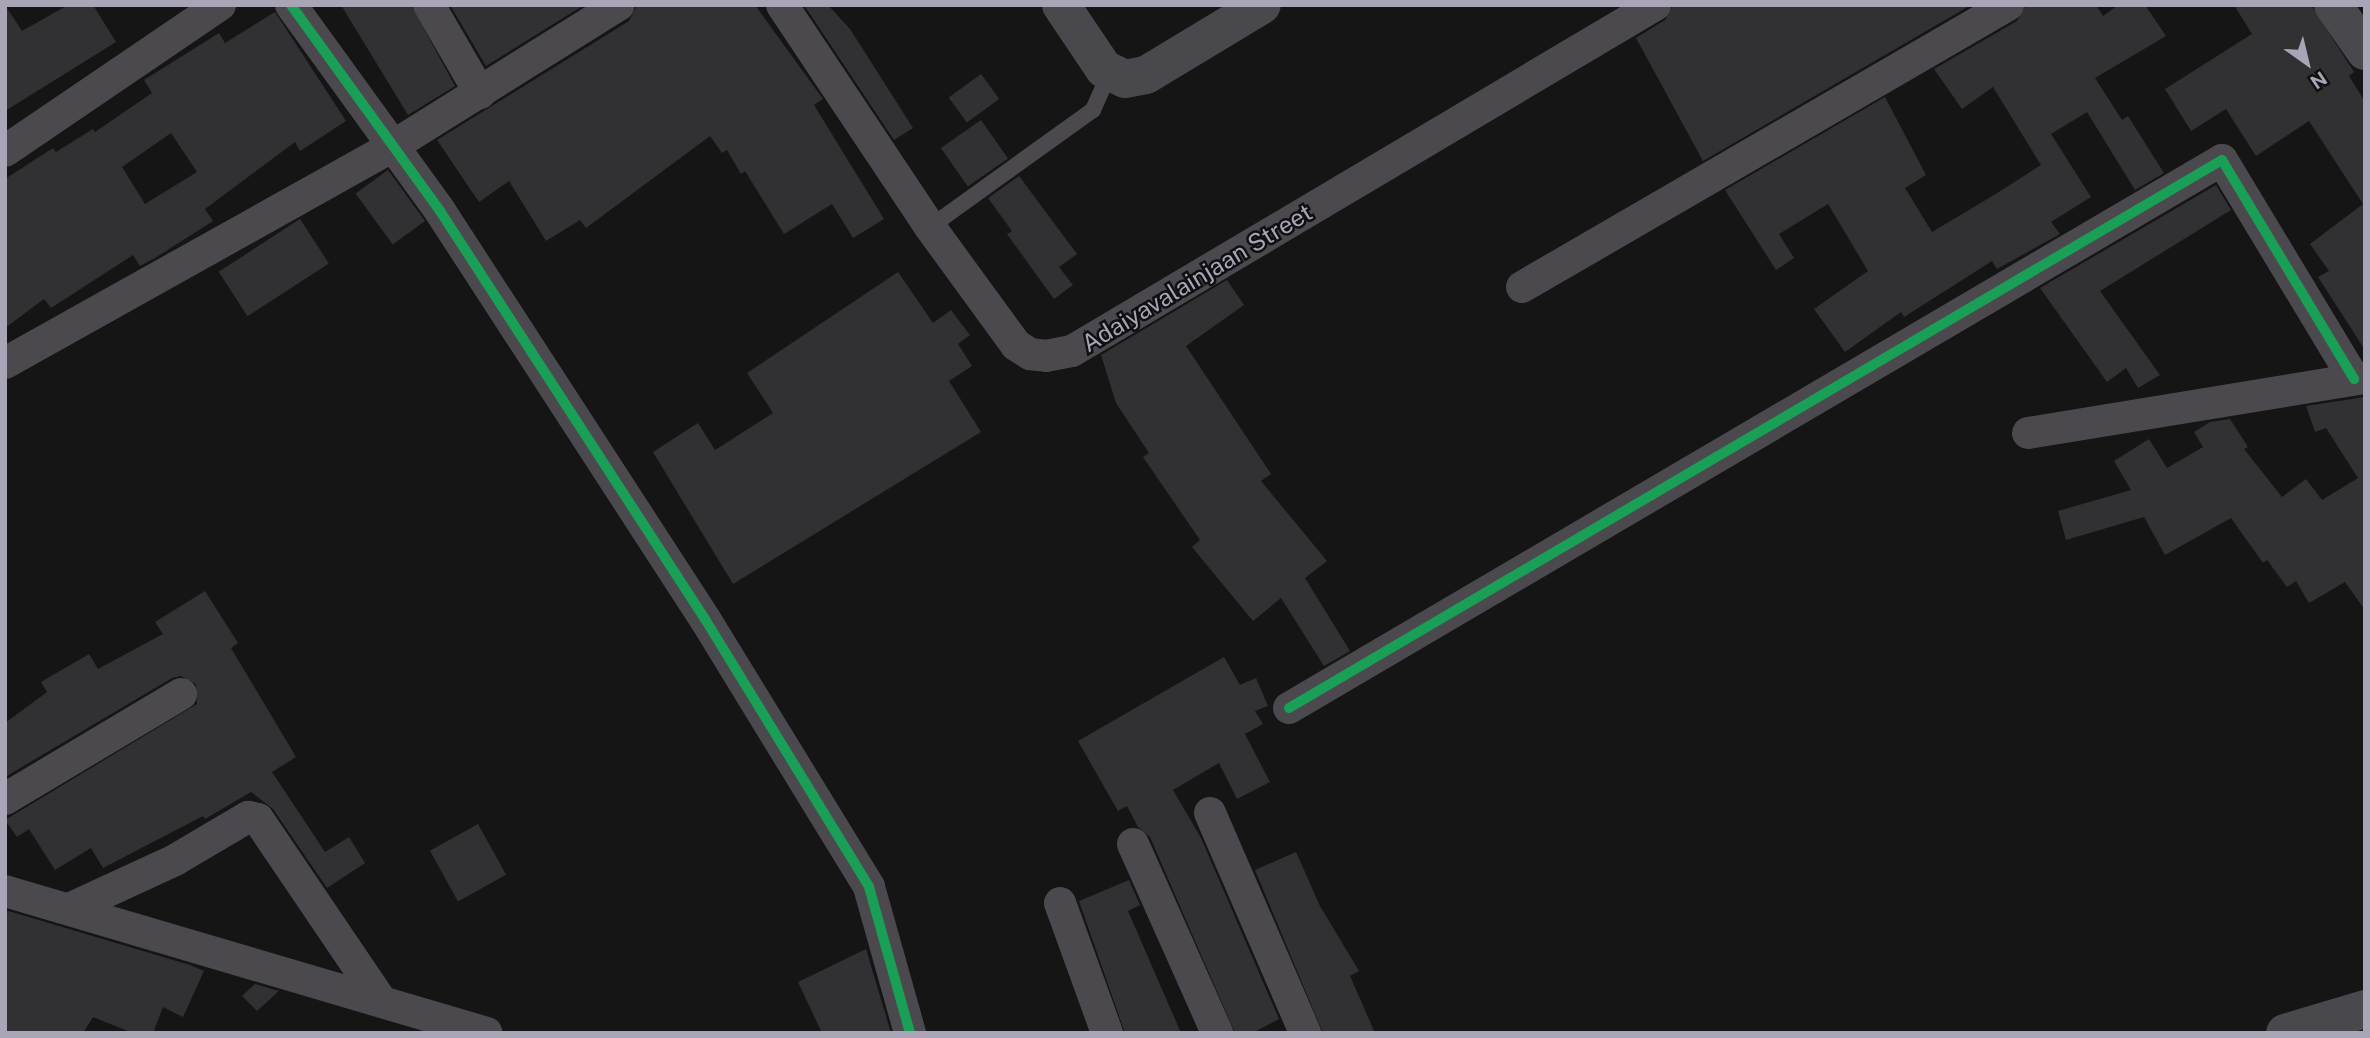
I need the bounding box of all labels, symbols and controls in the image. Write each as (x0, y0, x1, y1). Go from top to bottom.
north arrow (2272, 28, 2342, 98)
text: N (2306, 67, 2331, 94)
street label: Adaiyavalainjaan Street (1077, 198, 1317, 358)

